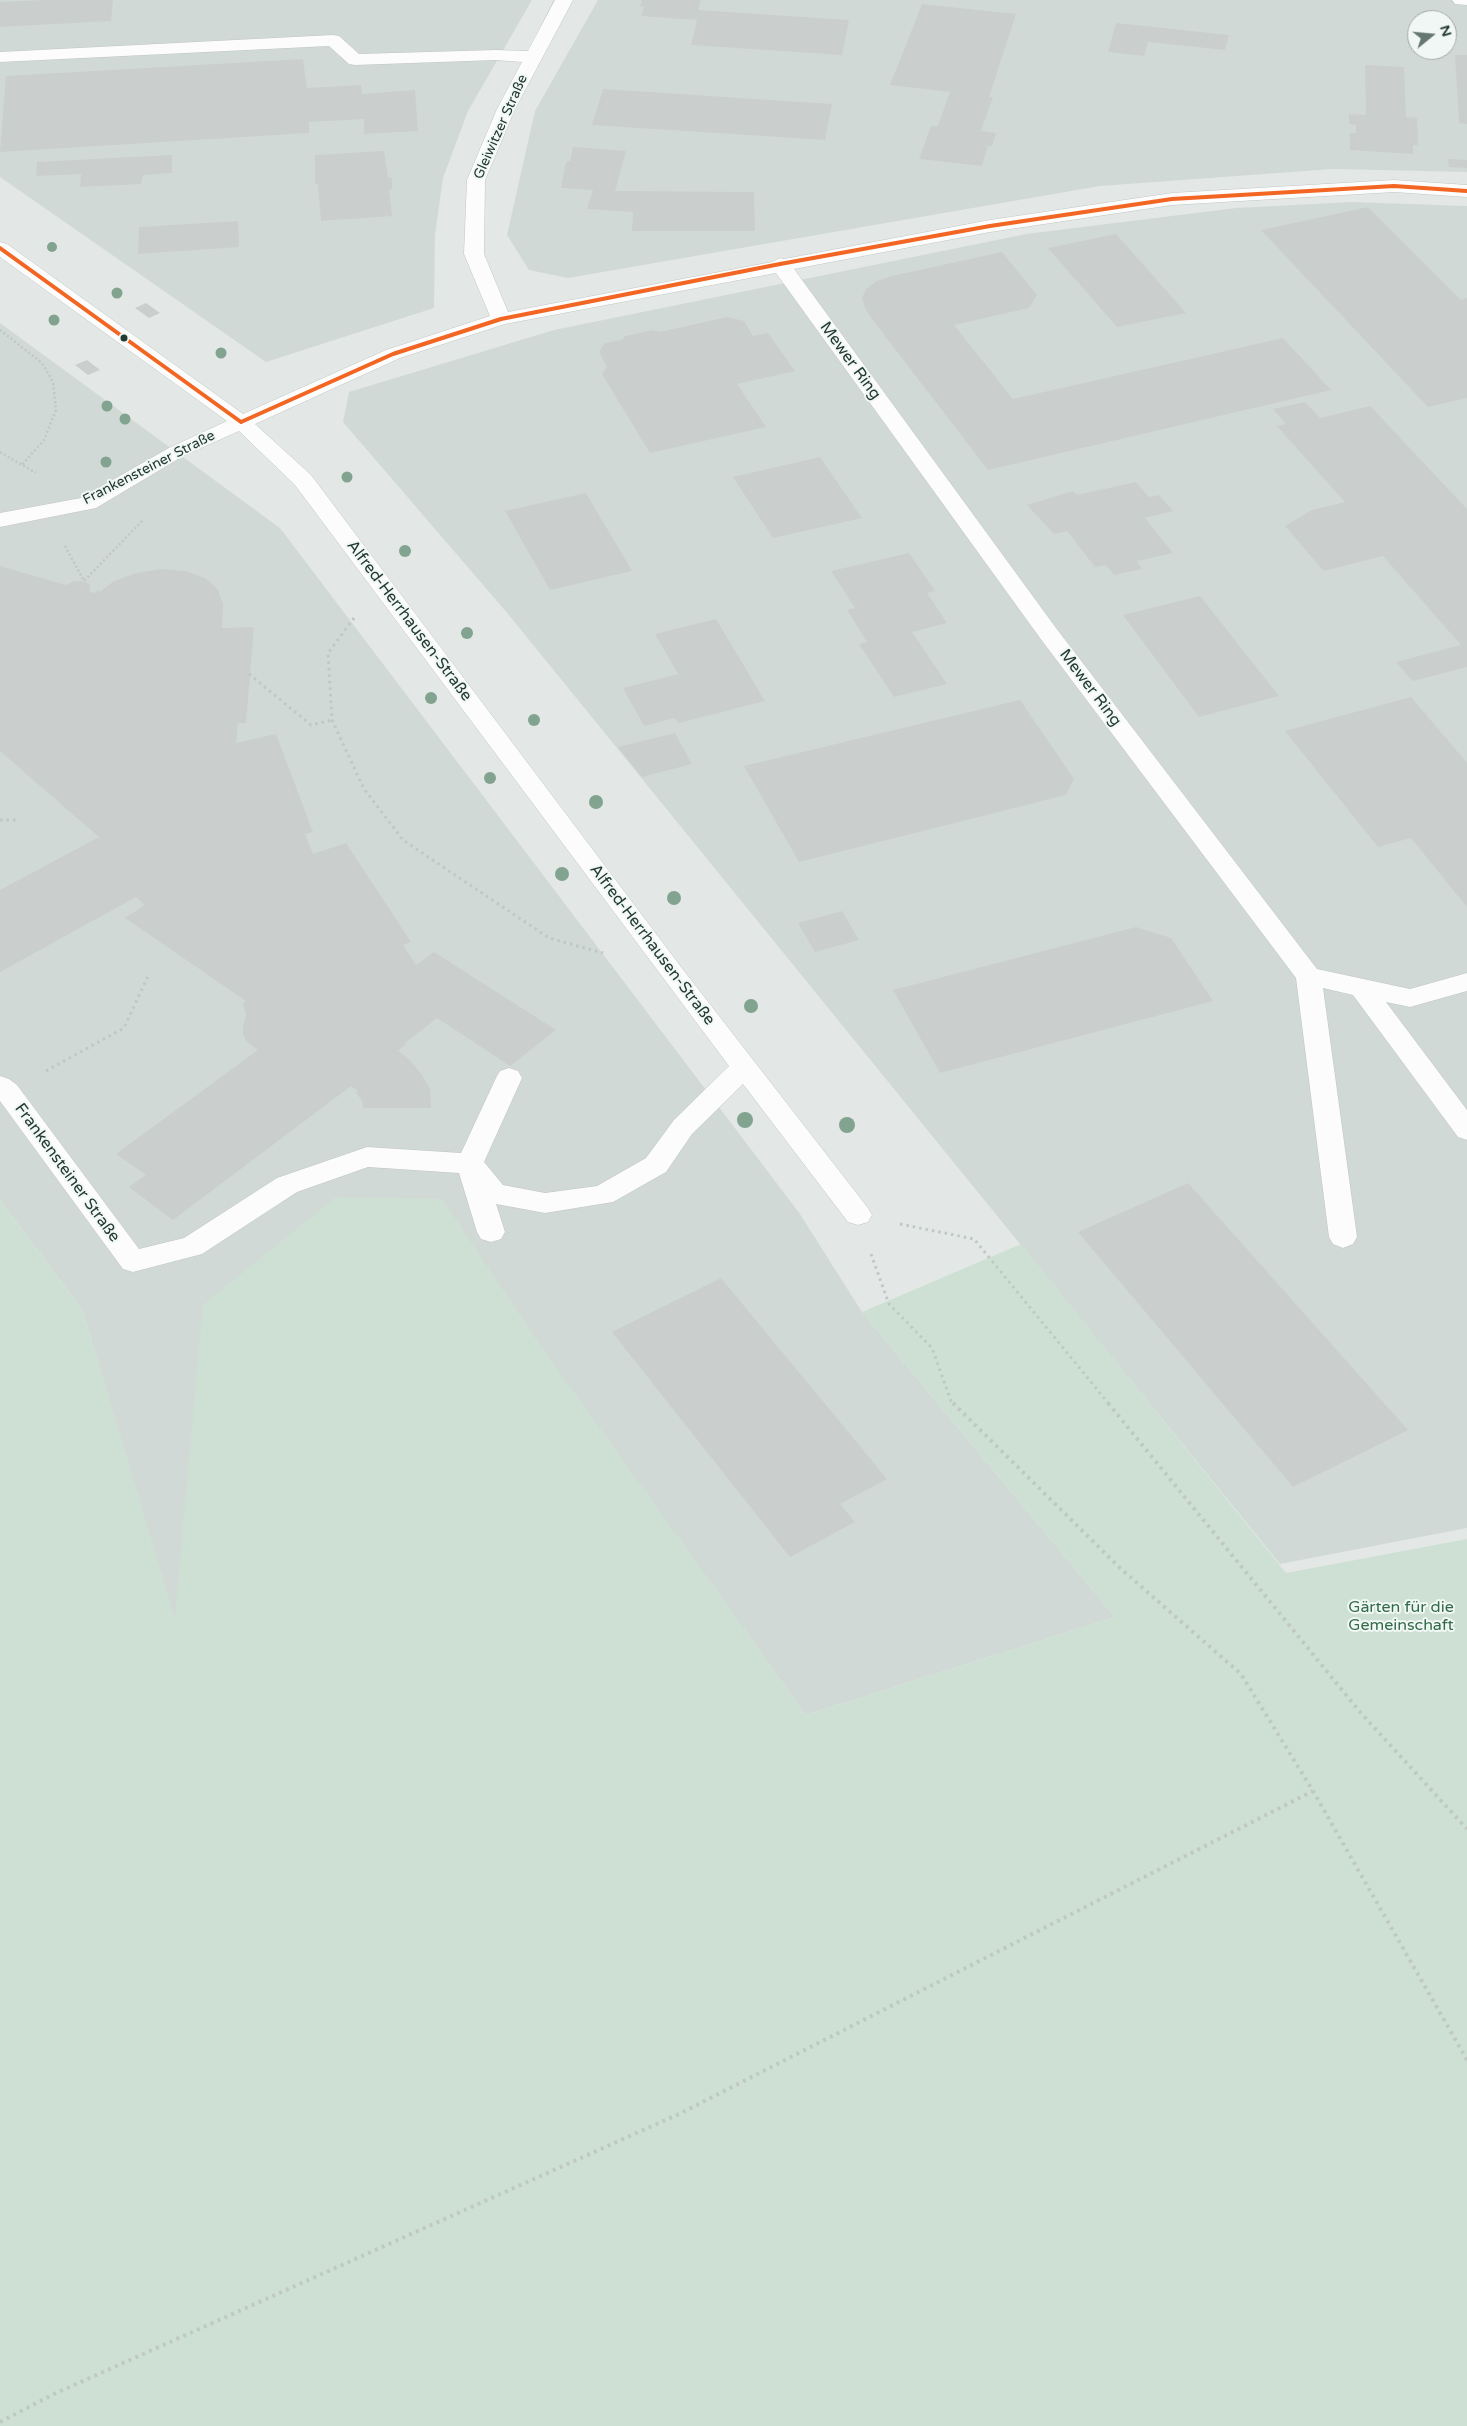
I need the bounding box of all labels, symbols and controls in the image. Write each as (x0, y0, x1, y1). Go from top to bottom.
north arrow (1407, 10, 1457, 60)
text: N (1436, 23, 1456, 39)
street label: Gleiwitzer Straße (470, 72, 532, 182)
street label: Mewer Ring (815, 318, 885, 404)
unlabelled marker (119, 333, 129, 343)
street label: Frankensteiner Straße (80, 427, 218, 509)
street label: Alfred-Herrhausen-Straße (342, 537, 476, 705)
street label: Mewer Ring (1055, 646, 1125, 730)
street label: Alfred-Herrhausen-Straße (585, 861, 719, 1029)
street label: Frankensteiner Straße (10, 1100, 124, 1246)
park label: Gärten für die Gemeinschaft (1348, 1598, 1454, 1636)

